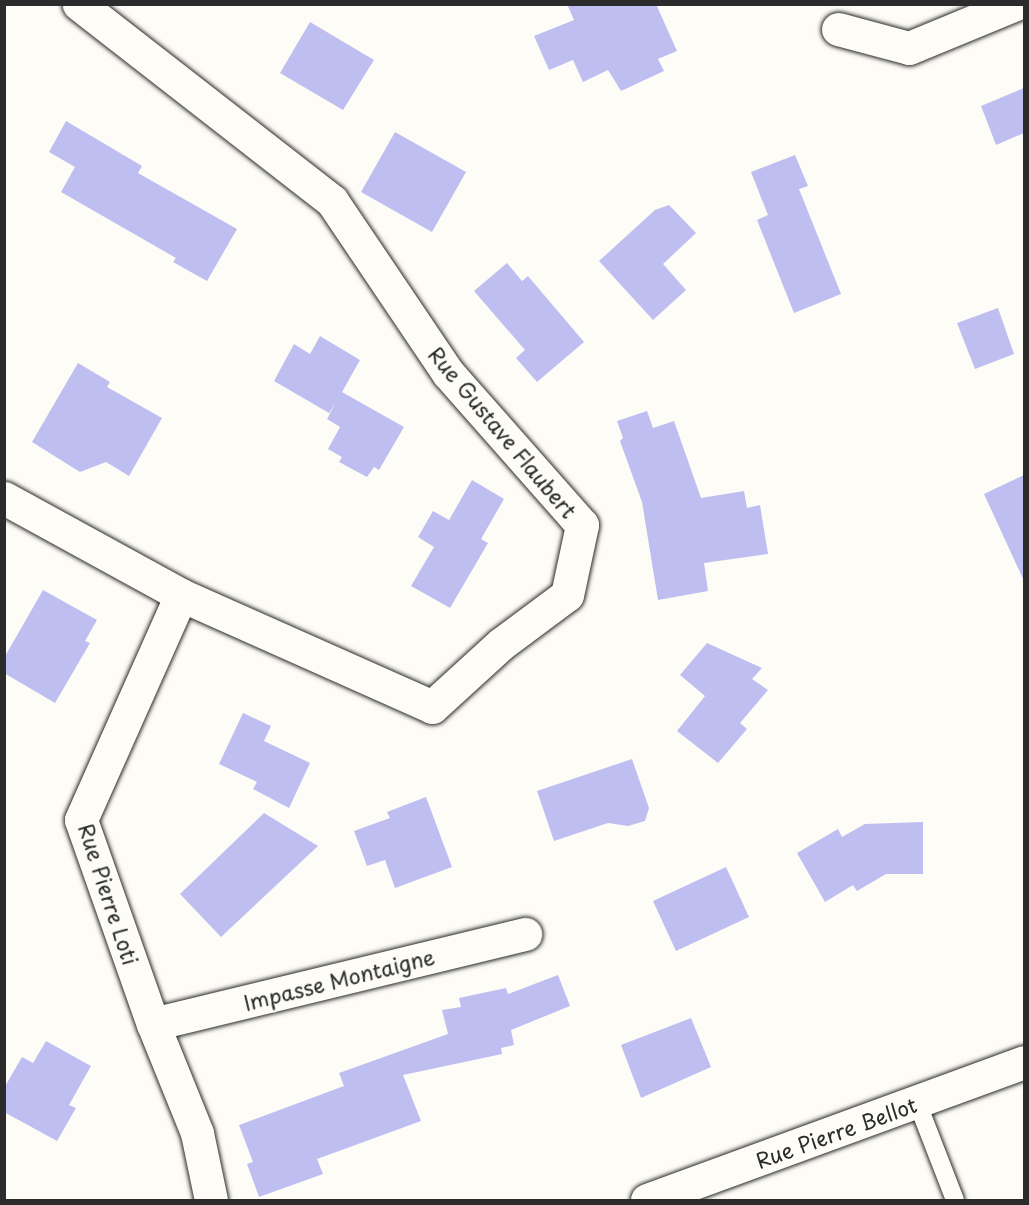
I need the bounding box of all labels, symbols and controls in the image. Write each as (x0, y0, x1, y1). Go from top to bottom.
street label: Rue Gustave Flaubert (424, 341, 582, 523)
street label: Rue Pierre Loti (74, 819, 144, 969)
street label: Impasse Montaigne (241, 943, 437, 1015)
street label: Rue Pierre Bellot (751, 1091, 921, 1173)

